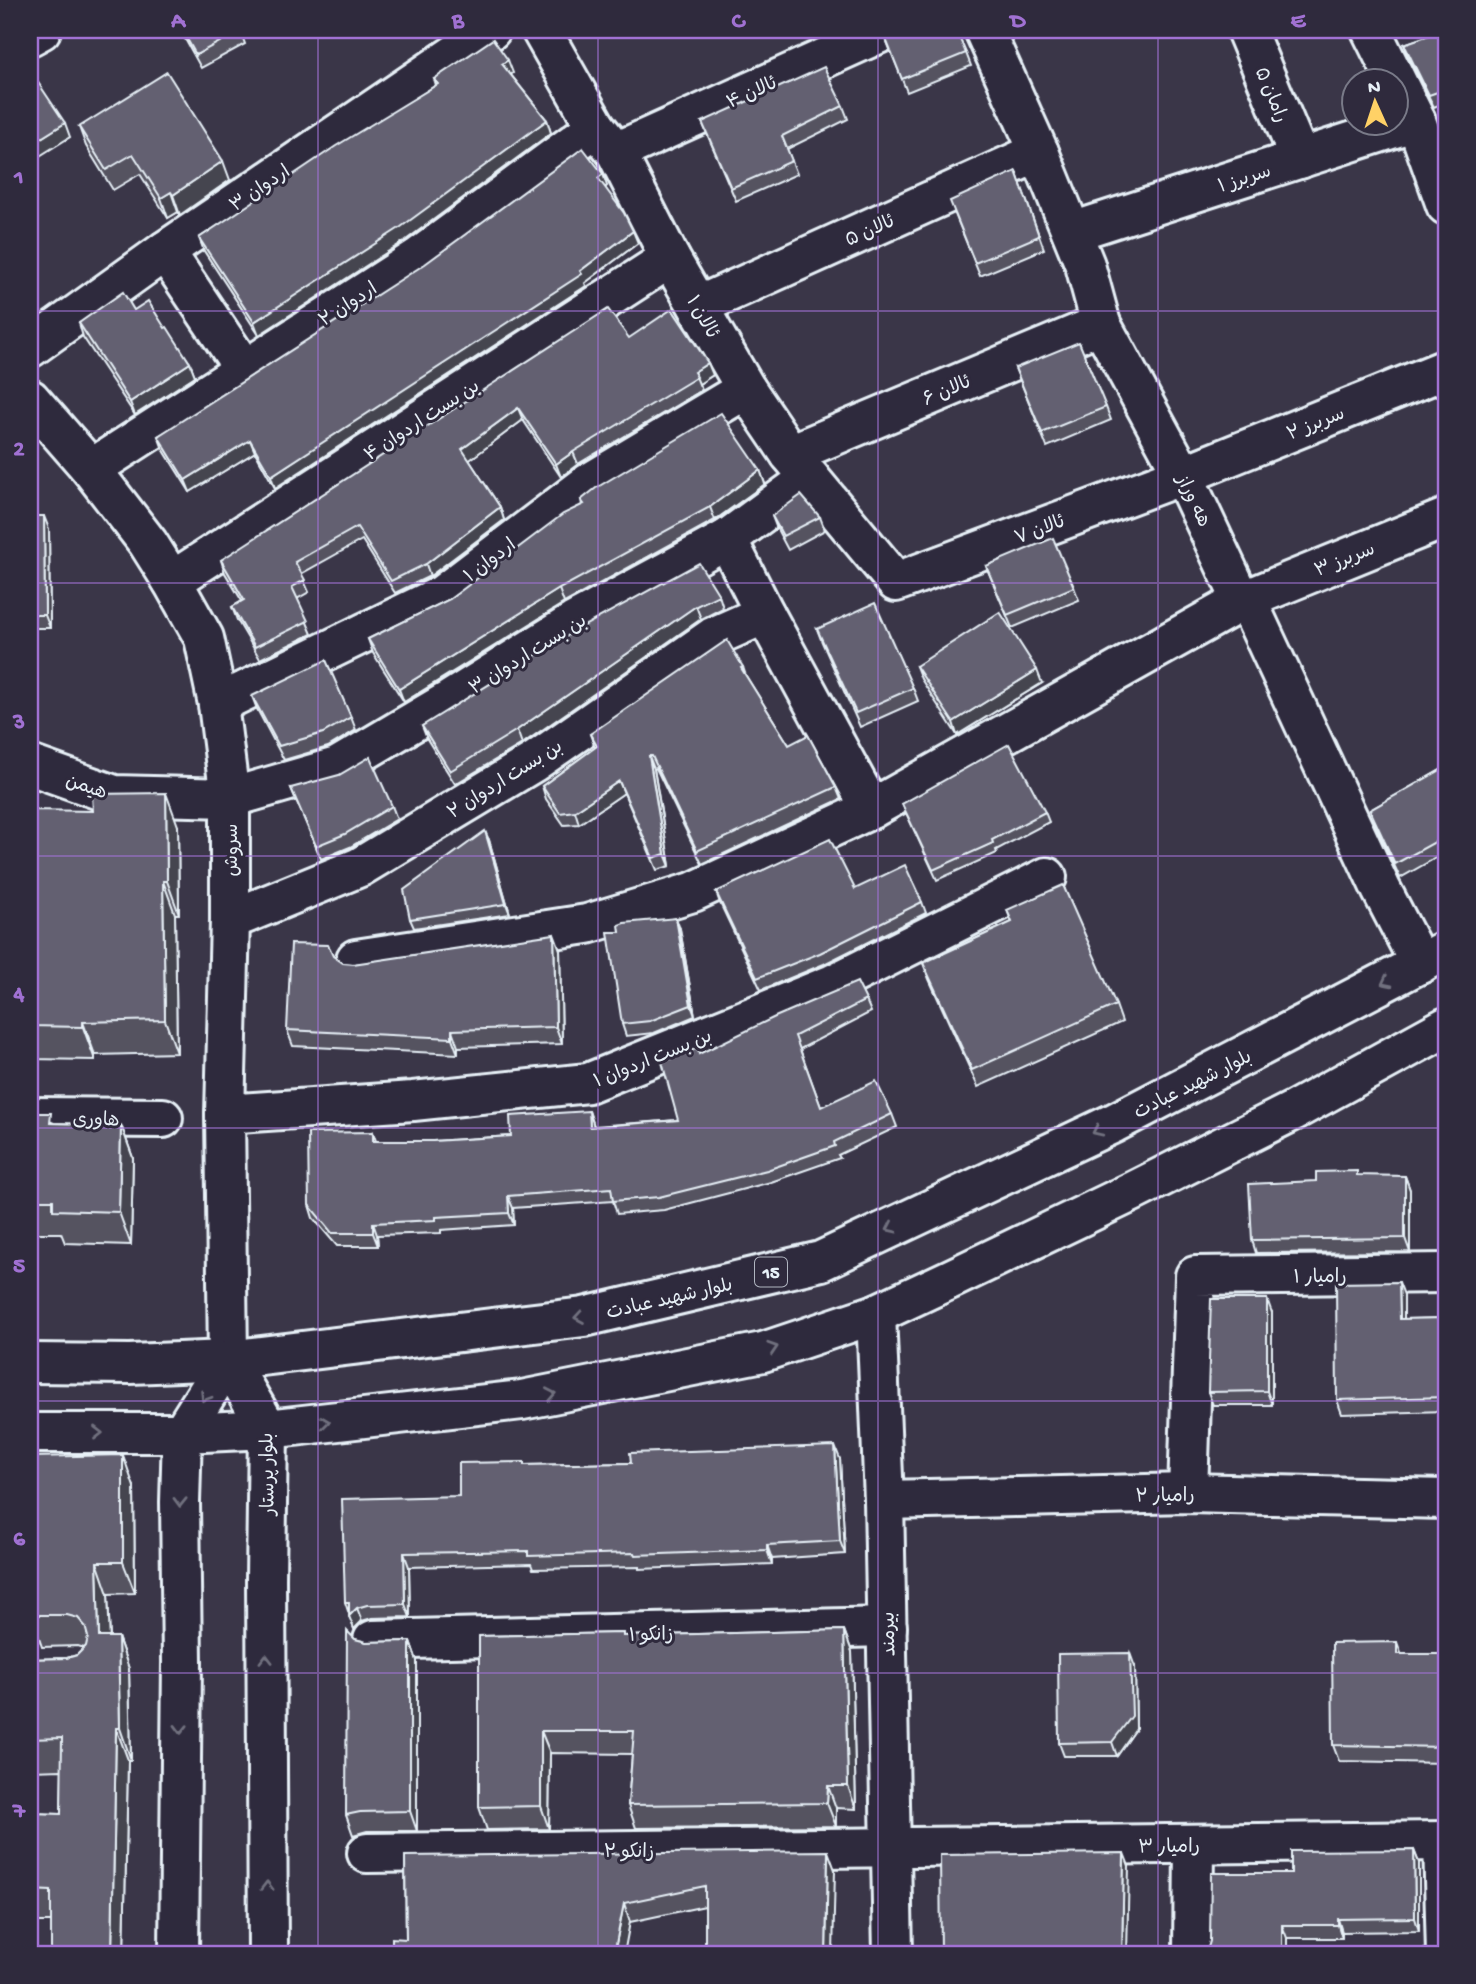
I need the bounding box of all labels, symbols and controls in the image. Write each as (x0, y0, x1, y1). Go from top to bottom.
text: A (170, 9, 186, 36)
text: B (451, 9, 465, 36)
text: C (732, 9, 747, 36)
text: D (1009, 9, 1027, 36)
text: E (1291, 9, 1307, 36)
street label: رامان ۵ (1248, 64, 1292, 126)
north arrow (1340, 66, 1410, 136)
street label: ئالان ۴ (724, 73, 781, 115)
text: N (1367, 77, 1381, 100)
street label: اردوان ۳ (226, 161, 296, 218)
street label: سربرز ۱ (1216, 161, 1274, 200)
text: 1 (13, 165, 24, 192)
street label: ئالان ۵ (842, 211, 899, 253)
street label: اردوان ۲ (315, 279, 382, 333)
street label: ئالان ۱ (680, 292, 722, 343)
street label: ئالان ۶ (920, 372, 975, 413)
street label: بن بست اردوان ۴ (361, 376, 485, 468)
street label: سربرز ۲ (1284, 403, 1349, 447)
text: 2 (13, 437, 25, 464)
street label: هه وراز (1169, 470, 1214, 531)
street label: ئالان ۷ (1012, 511, 1069, 551)
street label: اردوان ۱ (461, 535, 522, 589)
street label: سربرز ۳ (1312, 539, 1379, 584)
street label: بن بست اردوان ۳ (466, 611, 592, 701)
text: 3 (12, 710, 25, 737)
street label: بن بست اردوان ۲ (444, 736, 568, 826)
street label: هیمن (62, 771, 110, 806)
street label: سروش (222, 824, 245, 876)
one-way arrow (1381, 974, 1393, 987)
text: 4 (13, 982, 25, 1009)
street label: بن بست اردوان ۱ (591, 1026, 716, 1094)
street label: بلوار شهید عبادت (1131, 1047, 1256, 1126)
street label: هاوری (72, 1110, 120, 1133)
one-way arrow (1092, 1123, 1104, 1137)
one-way arrow (886, 1220, 898, 1234)
text: 5 (13, 1254, 25, 1281)
road number: 15 (755, 1258, 787, 1287)
street label: رامیار ۱ (1293, 1267, 1347, 1290)
street label: بلوار شهید عبادت (604, 1275, 735, 1326)
one-way arrow (573, 1309, 585, 1324)
one-way arrow (767, 1342, 779, 1357)
one-way arrow (545, 1388, 557, 1403)
one-way arrow (200, 1389, 213, 1402)
one-way arrow (319, 1415, 331, 1430)
one-way arrow (93, 1425, 104, 1441)
street label: بلوار پرستار (257, 1432, 282, 1518)
street label: رامیار ۲ (1135, 1485, 1195, 1510)
one-way arrow (172, 1497, 188, 1507)
text: 6 (13, 1527, 26, 1554)
street label: بیرمند (879, 1611, 902, 1656)
street label: زانکو ۱ (629, 1624, 674, 1649)
one-way arrow (258, 1653, 274, 1663)
one-way arrow (173, 1724, 189, 1735)
text: 7 (12, 1799, 26, 1826)
street label: رامیار ۳ (1138, 1836, 1200, 1861)
street label: زانکو ۲ (604, 1842, 654, 1865)
one-way arrow (259, 1880, 275, 1891)

